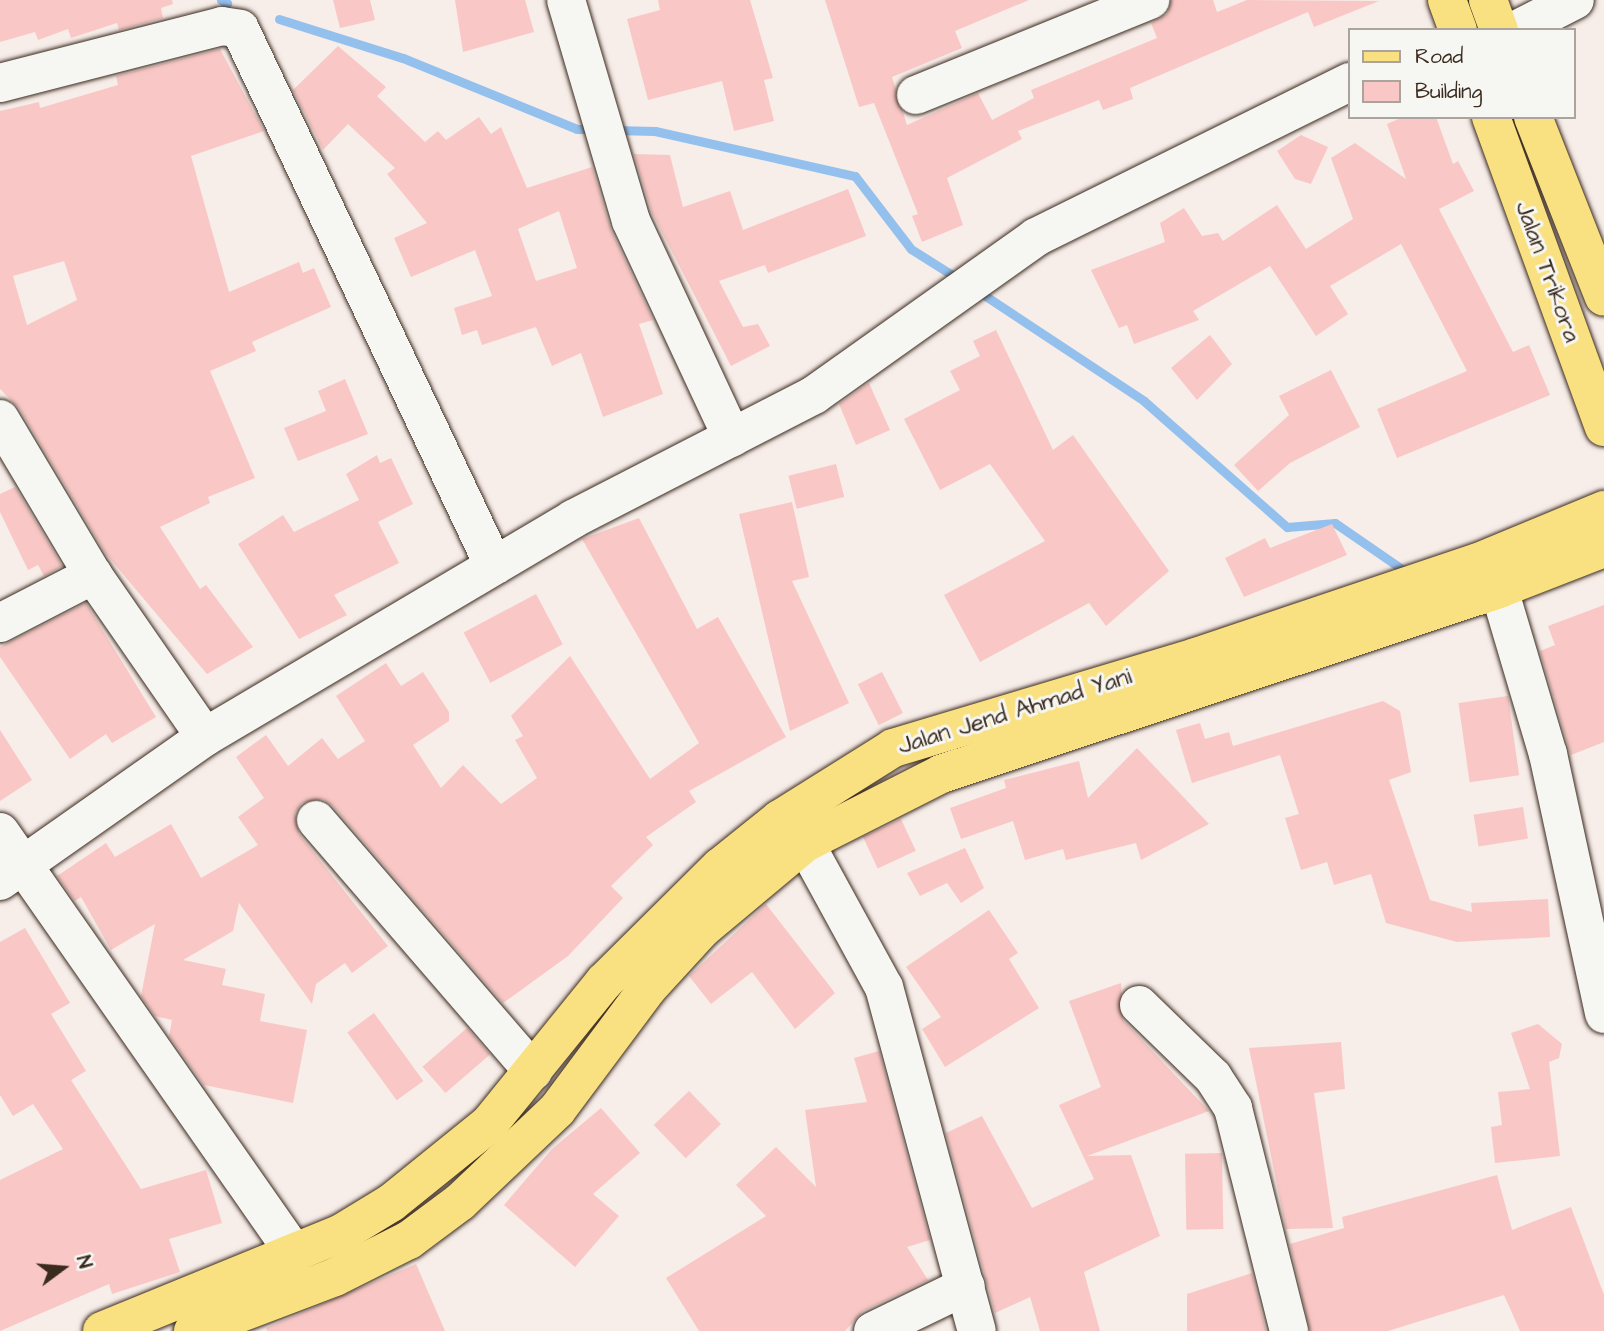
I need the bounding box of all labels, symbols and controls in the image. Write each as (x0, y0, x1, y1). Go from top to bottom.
legend (1348, 28, 1576, 119)
text: Road (1415, 42, 1463, 71)
text: Building (1415, 77, 1482, 106)
street label: Jalan Trikora (1508, 198, 1586, 346)
street label: Jalan Jend Ahmad Yani (895, 663, 1135, 761)
north arrow (28, 1233, 98, 1303)
text: N (69, 1253, 98, 1272)

